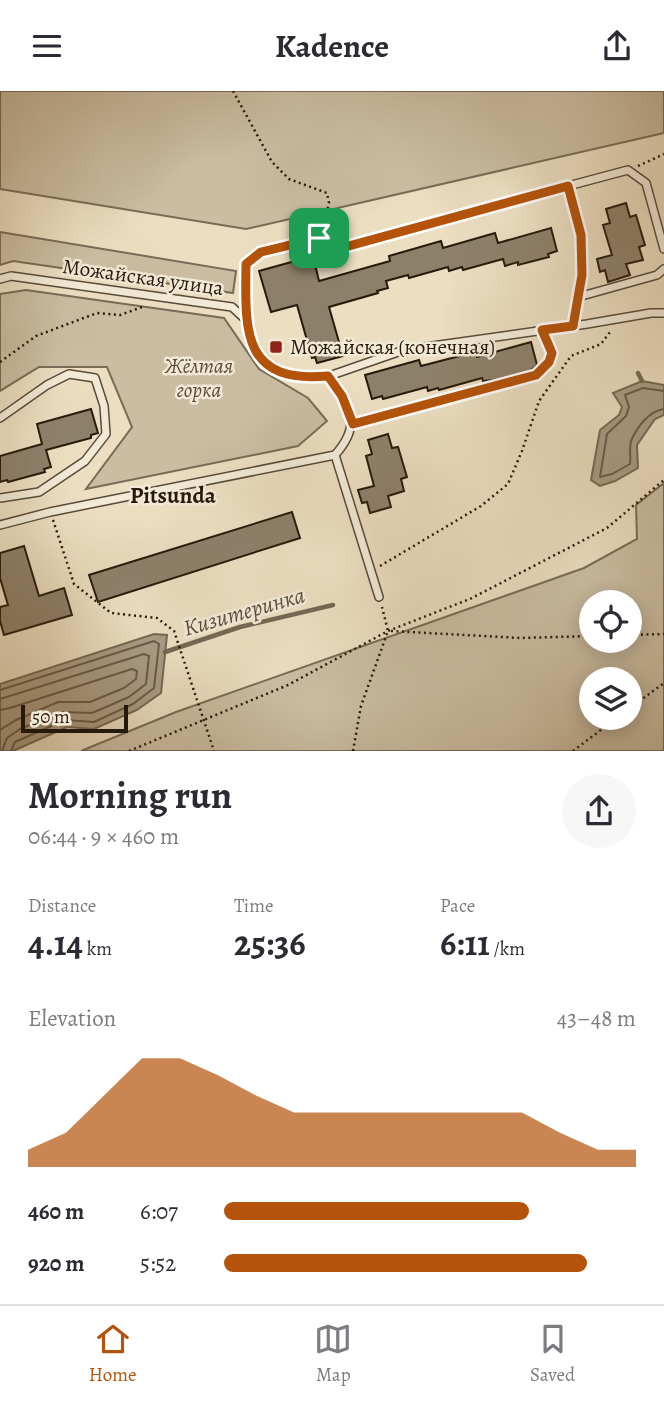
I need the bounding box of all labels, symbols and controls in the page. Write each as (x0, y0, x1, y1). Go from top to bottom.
text: Kadence (275, 24, 389, 68)
icon: menu (28, 27, 66, 65)
icon: share (598, 27, 636, 65)
pin (289, 208, 349, 268)
icon: arrive (300, 219, 338, 257)
street label: Можайская улица (61, 252, 226, 302)
place label: Можайская (конечная) (290, 333, 495, 361)
marker: Можайская (конечная) (268, 339, 284, 355)
park label: Жёлтая горка (164, 352, 233, 404)
district label: Pitsunda (130, 480, 216, 511)
water label: Кизитеринка (180, 579, 309, 644)
map controls (579, 590, 642, 730)
button: locate (579, 590, 642, 653)
button: layers (579, 667, 642, 730)
scale bar (21, 702, 128, 734)
text: 50 m (32, 704, 70, 730)
text: Morning run (28, 769, 232, 821)
button: share (562, 774, 636, 848)
text: 06:44 · 9 × 460 m (28, 821, 179, 852)
text: Distance (28, 893, 96, 919)
text: Time (234, 893, 273, 919)
text: Pace (440, 893, 475, 919)
text: 4.14 (28, 919, 83, 967)
text: 25:36 (234, 919, 306, 967)
text: 6:11 (440, 919, 490, 967)
text: km (83, 936, 112, 962)
text: /km (490, 936, 525, 962)
text: Elevation (28, 1003, 116, 1034)
text: 43–48 m (557, 1003, 636, 1034)
text: 460 m (28, 1196, 84, 1227)
text: 6:07 (140, 1196, 178, 1227)
text: 920 m (28, 1248, 85, 1279)
text: 5:52 (140, 1248, 176, 1279)
tab: Home (89, 1320, 137, 1388)
tab: Map (314, 1320, 352, 1388)
tab: Saved (530, 1320, 575, 1388)

